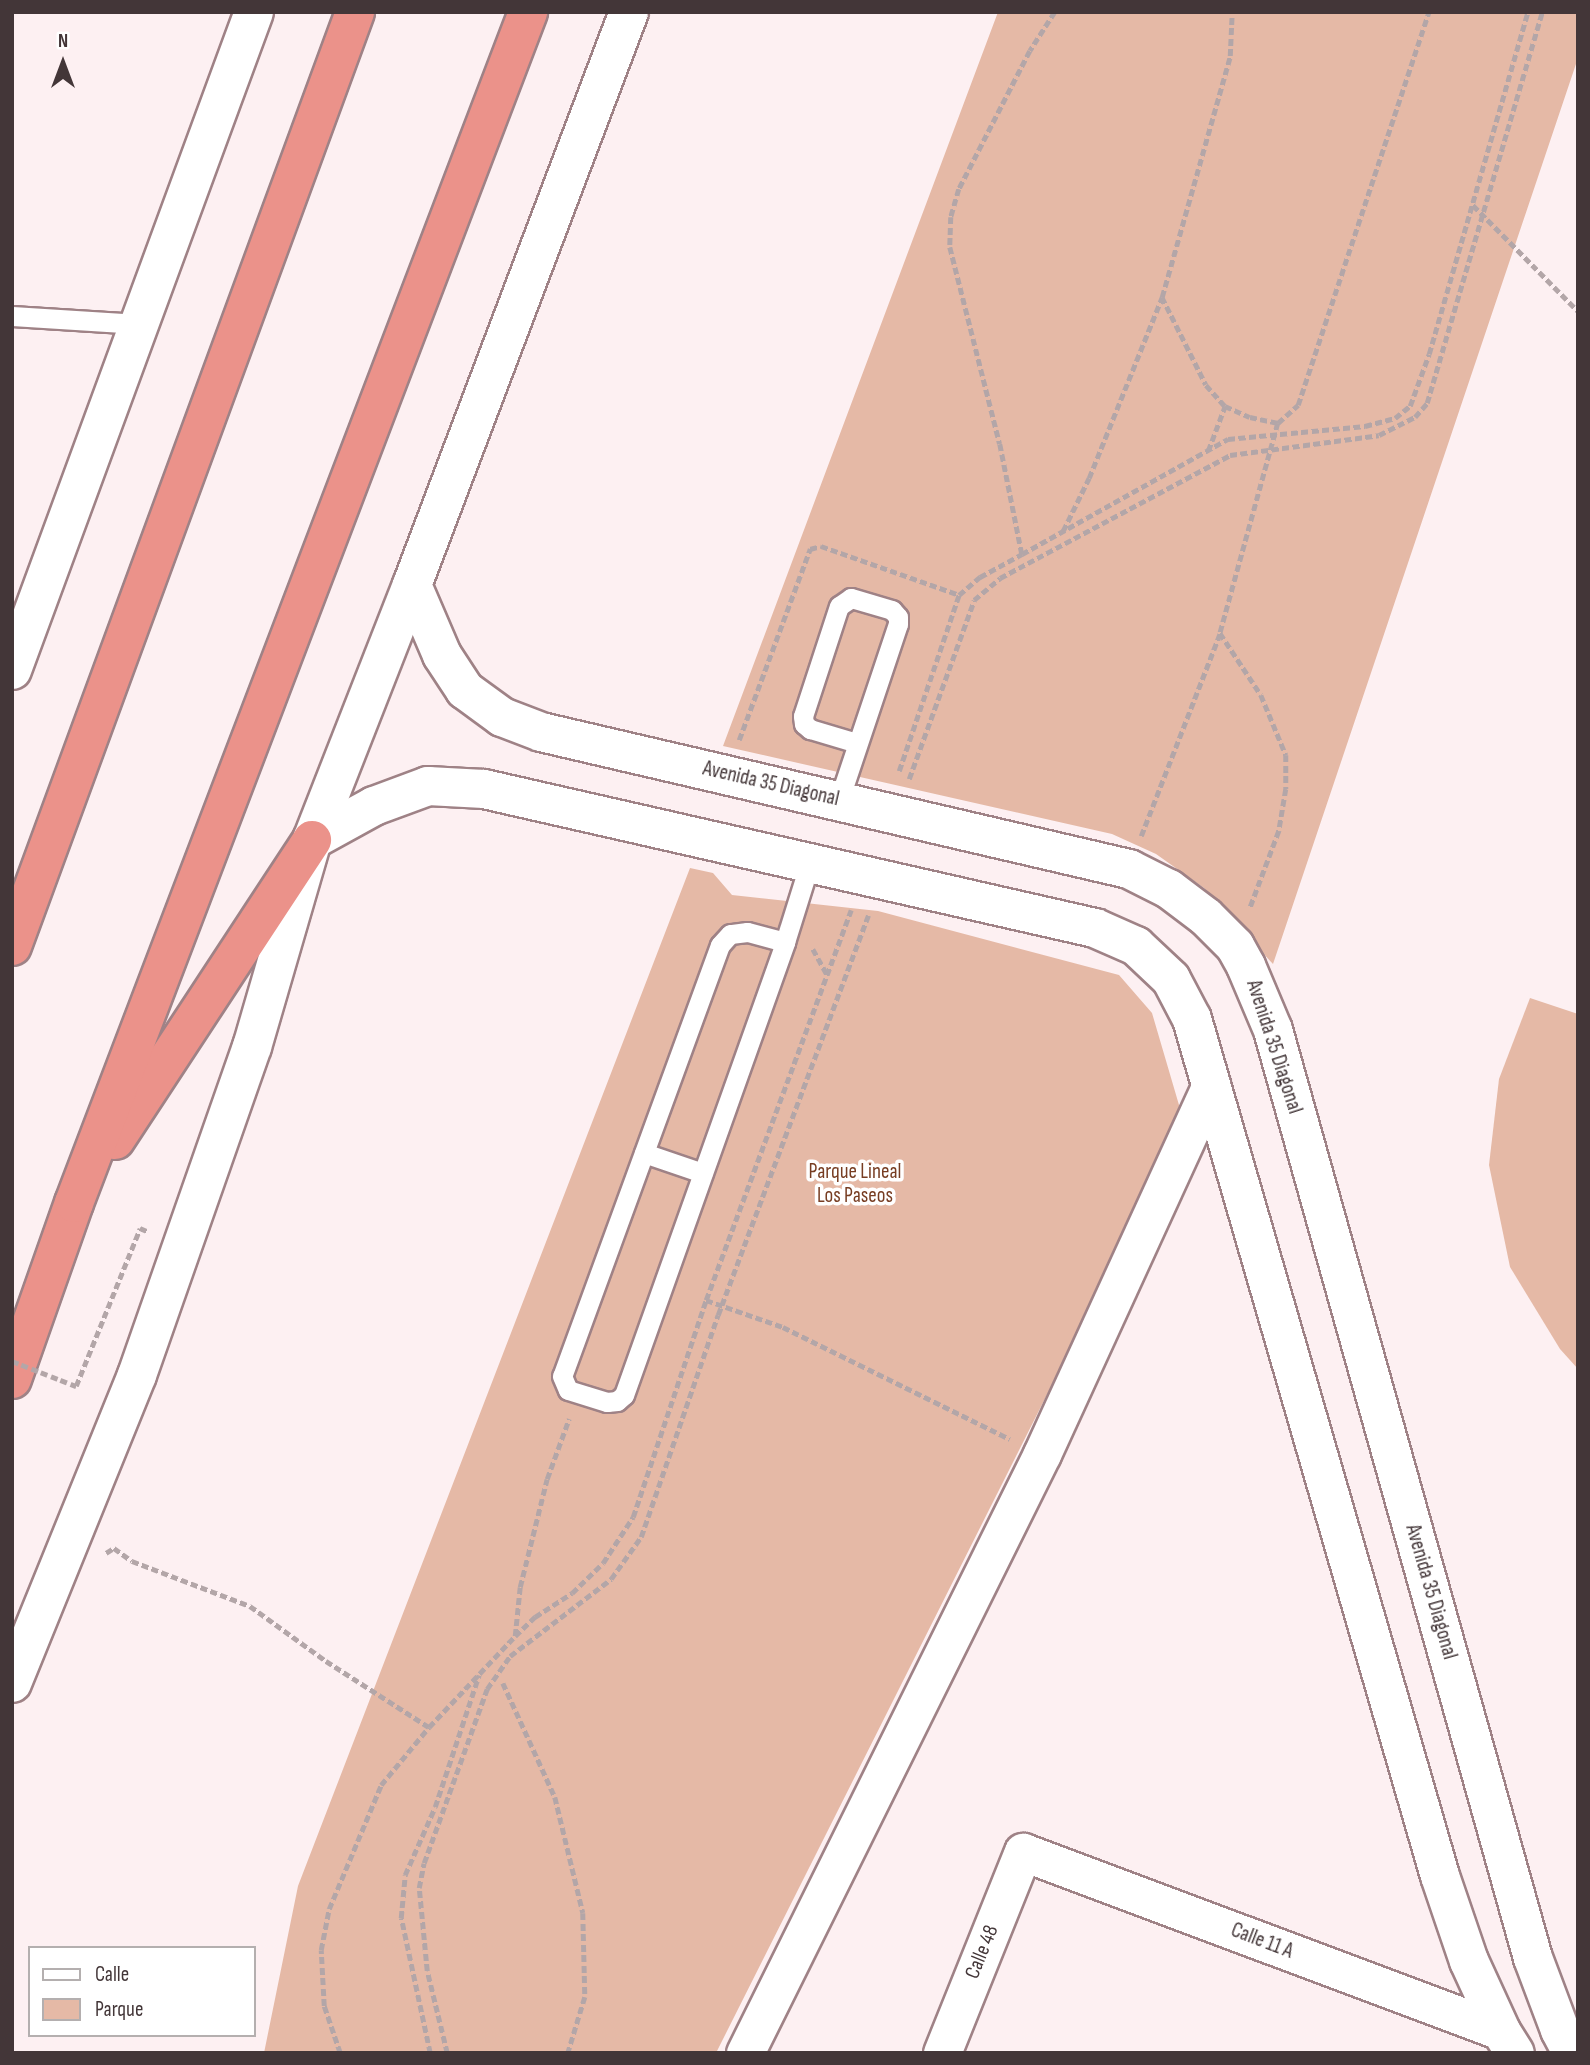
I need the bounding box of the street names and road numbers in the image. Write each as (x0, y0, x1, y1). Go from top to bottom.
street label: Avenida 35 Diagonal (700, 756, 842, 812)
street label: Avenida 35 Diagonal (1241, 977, 1307, 1117)
street label: Avenida 35 Diagonal (1400, 1522, 1462, 1662)
street label: Calle 11 A (1227, 1918, 1297, 1964)
street label: Calle 48 (960, 1922, 1004, 1982)

